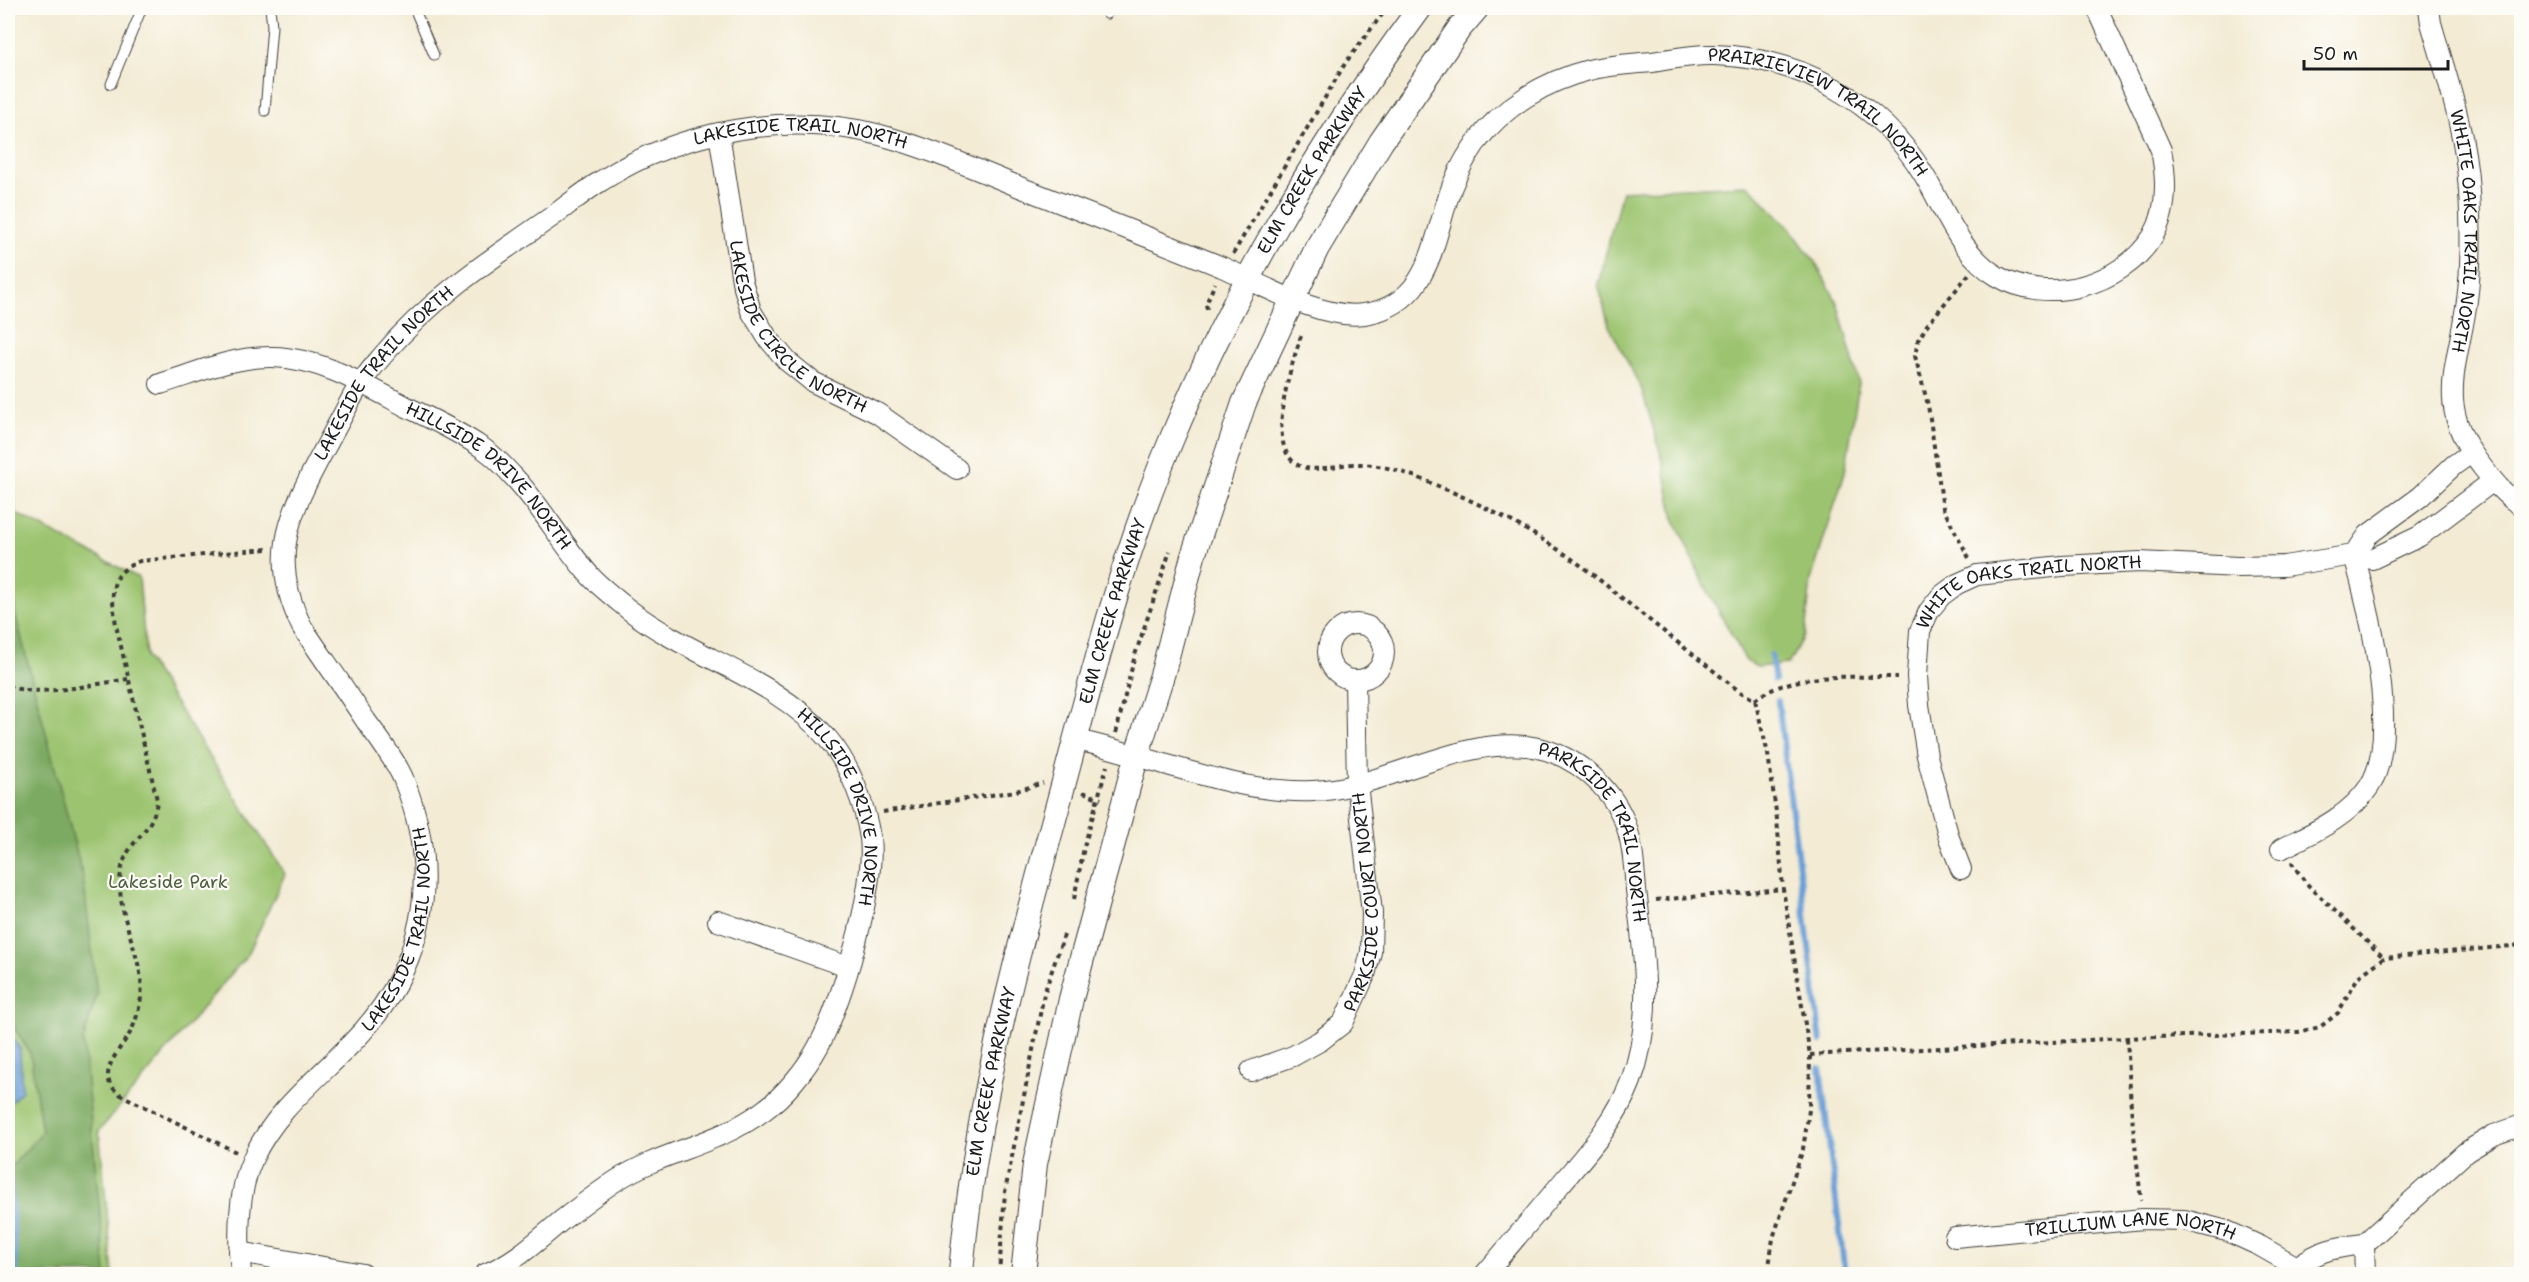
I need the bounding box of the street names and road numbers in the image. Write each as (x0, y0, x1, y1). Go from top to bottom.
street label: PRAIRIEVIEW TRAIL NORTH (1707, 43, 1934, 181)
street label: ELM CREEK PARKWAY (1251, 81, 1373, 258)
street label: WHITE OAKS TRAIL NORTH (2444, 107, 2483, 355)
street label: LAKESIDE TRAIL NORTH (690, 113, 911, 155)
street label: LAKESIDE CIRCLE NORTH (724, 239, 871, 419)
street label: LAKESIDE TRAIL NORTH (309, 280, 459, 465)
street label: HILLSIDE DRIVE NORTH (402, 396, 577, 555)
street label: ELM CREEK PARKWAY (1073, 515, 1152, 707)
street label: WHITE OAKS TRAIL NORTH (1910, 550, 2143, 633)
street label: HILLSIDE DRIVE NORTH (792, 702, 883, 908)
street label: PARKSIDE TRAIL NORTH (1535, 736, 1652, 924)
street label: PARKSIDE COURT NORTH (1338, 791, 1384, 1016)
street label: LAKESIDE TRAIL NORTH (356, 825, 436, 1037)
street label: ELM CREEK PARKWAY (961, 984, 1022, 1178)
street label: TRILLIUM LANE NORTH (2024, 1207, 2241, 1246)

